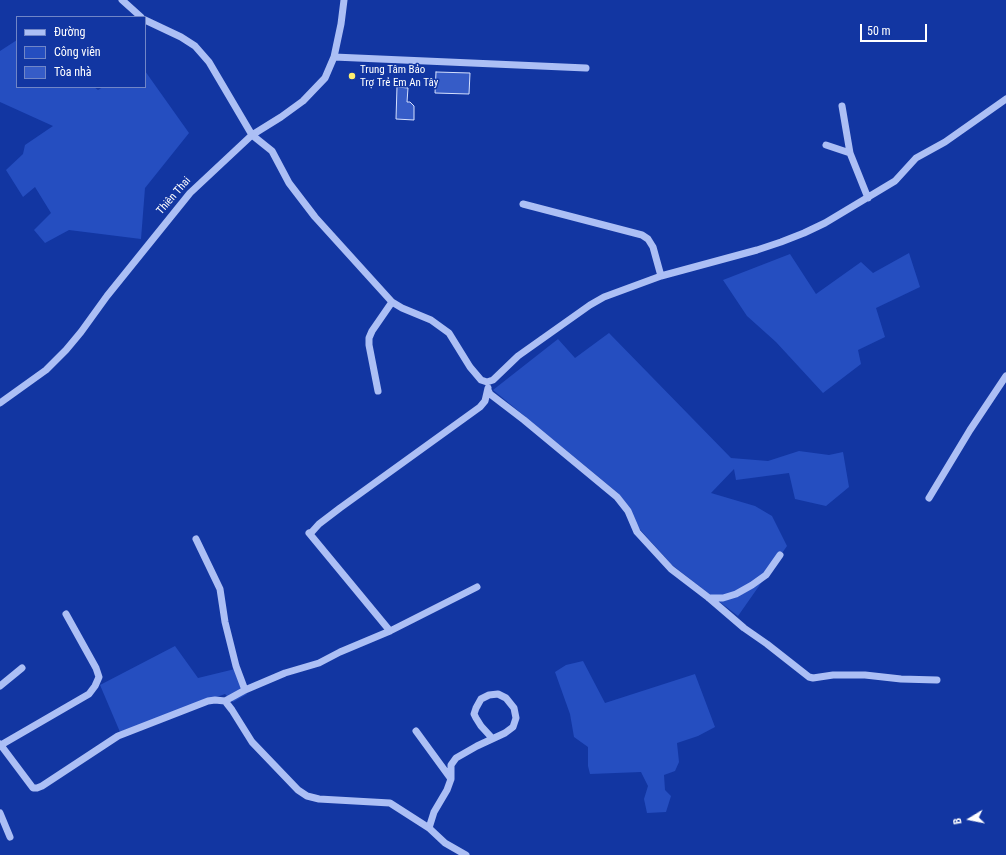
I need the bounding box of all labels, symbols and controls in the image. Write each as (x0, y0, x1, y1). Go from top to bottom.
legend (16, 16, 146, 88)
scale bar (862, 16, 929, 42)
text: 50 m (867, 24, 891, 38)
text: Đường (54, 25, 85, 39)
text: Công viên (54, 45, 101, 59)
place label: Trung Tâm Bảo Trợ Trẻ Em An Tây (360, 63, 438, 89)
text: Tòa nhà (54, 65, 92, 79)
marker: Trung Tâm Bảo Trợ Trẻ Em An Tây (347, 71, 357, 81)
street label: Thiên Thai (154, 175, 194, 217)
north arrow (950, 799, 990, 839)
text: B (951, 817, 965, 825)

